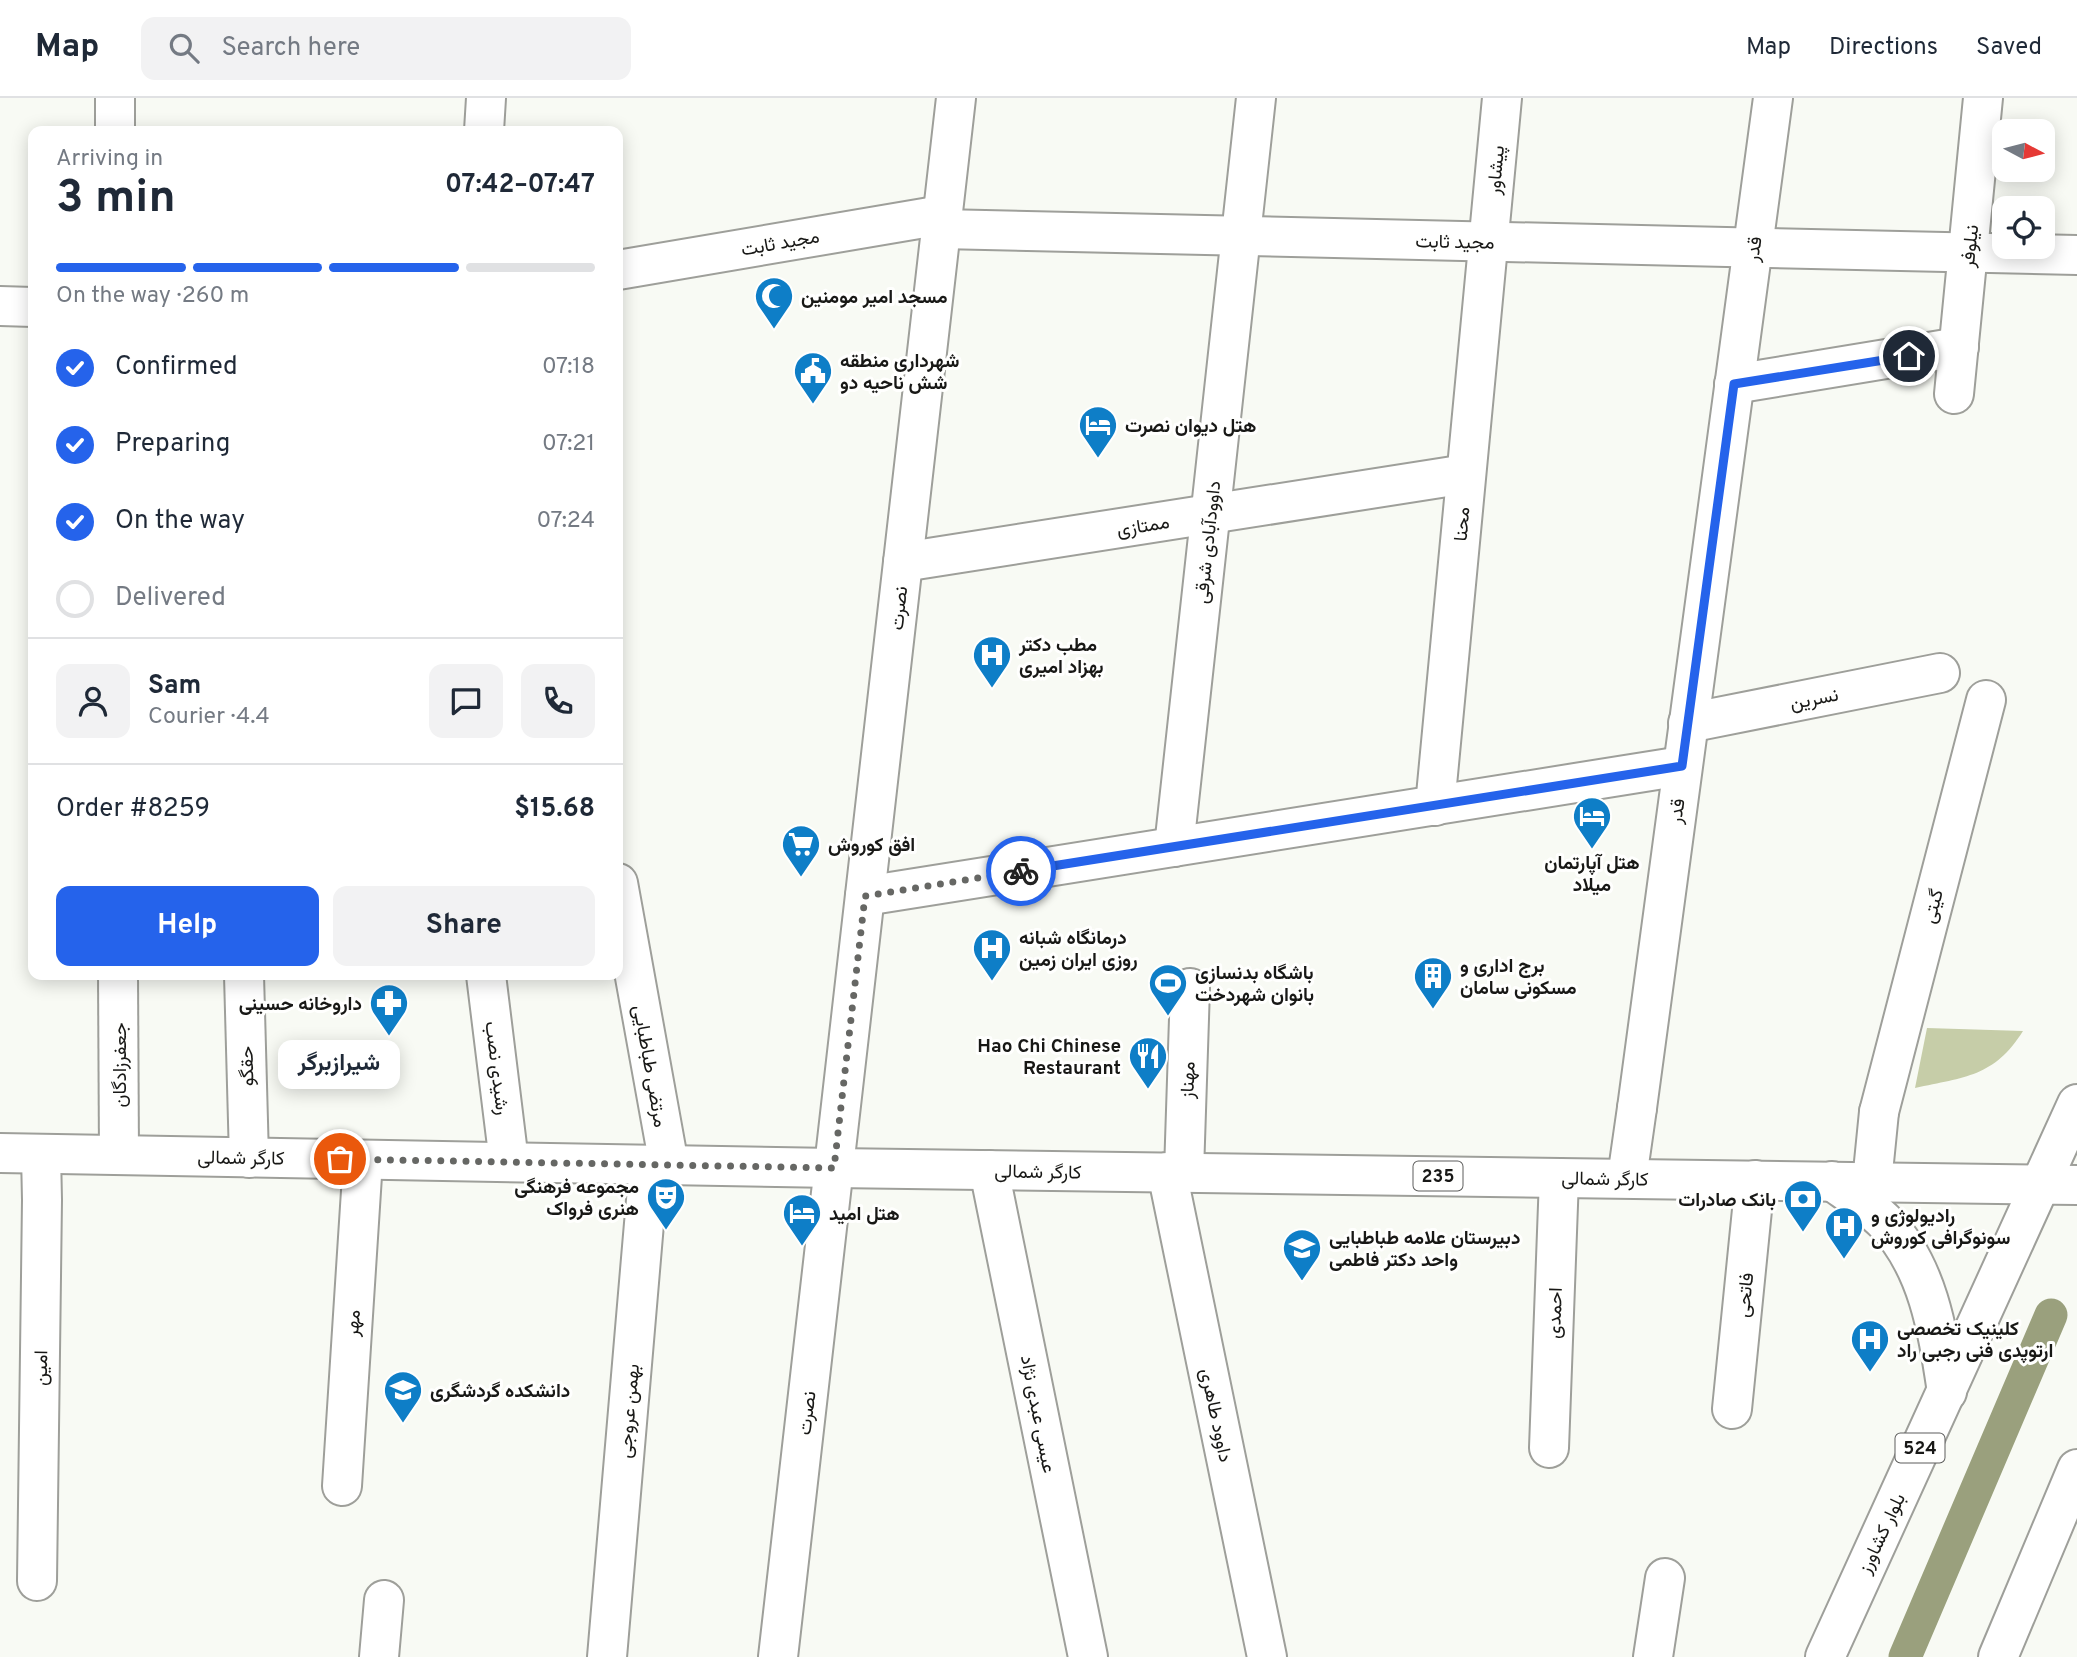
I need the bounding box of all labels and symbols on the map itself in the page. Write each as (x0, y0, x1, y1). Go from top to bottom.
north arrow (1992, 119, 2054, 182)
street label: پیشاور (1483, 145, 1511, 197)
street label: نیلوفر (1957, 224, 1985, 270)
street label: مجید ثابت (739, 225, 821, 263)
street label: مجید ثابت (1415, 230, 1495, 256)
street label: قدر (1741, 235, 1769, 264)
mosque icon: مسجد امیر مومنین (753, 275, 795, 330)
place label: مسجد امیر مومنین (801, 286, 947, 310)
pin (1879, 326, 1939, 386)
public building icon: شهرداری منطقه شش ناحیه دو (792, 350, 834, 405)
place label: شهرداری منطقه شش ناحیه دو (840, 350, 960, 396)
hotel icon: هتل دیوان نصرت (1077, 404, 1119, 459)
place label: هتل دیوان نصرت (1125, 415, 1256, 439)
street label: داوودآبادی شرقی (1191, 480, 1227, 605)
street label: محنا (1450, 506, 1476, 542)
street label: ممتازی (1115, 511, 1171, 543)
street label: نصرت (886, 585, 914, 631)
hospital icon: مطب دکتر بهزاد امیری (971, 634, 1013, 689)
place label: مطب دکتر بهزاد امیری (1018, 634, 1104, 680)
street label: نسرین (1788, 684, 1841, 716)
hotel icon: هتل آپارتمان میلاد (1571, 795, 1613, 850)
street label: قدر (1664, 797, 1692, 826)
supermarket icon: افق کوروش (780, 823, 822, 878)
place label: افق کوروش (828, 834, 915, 858)
courier (986, 836, 1056, 906)
place label: هتل آپارتمان میلاد (1544, 852, 1640, 898)
street label: گیتی (1918, 887, 1950, 926)
hospital icon: درمانگاه شبانه روزی ایران زمین (971, 927, 1013, 982)
place label: درمانگاه شبانه روزی ایران زمین (1019, 927, 1138, 973)
building icon: برج اداری و مسکونی سامان (1412, 955, 1454, 1010)
place label: برج اداری و مسکونی سامان (1460, 955, 1577, 1001)
sports icon: باشگاه بدنسازی بانوان شهردخت (1147, 962, 1189, 1017)
place label: باشگاه بدنسازی بانوان شهردخت (1195, 962, 1314, 1008)
pharmacy icon: داروخانه حسینی (368, 982, 410, 1037)
place label: داروخانه حسینی (239, 993, 362, 1017)
street label: مرتضی طباطبایی (626, 1003, 672, 1129)
street label: رشیدی نصب (478, 1020, 514, 1116)
street label: جعفرزادگان (109, 1023, 133, 1107)
place label: Hao Chi Chinese Restaurant (977, 1035, 1121, 1081)
restaurant icon: Hao Chi Chinese Restaurant (1127, 1035, 1169, 1090)
callout: شیرازبرگر (279, 1040, 401, 1089)
street label: حقگو (236, 1046, 260, 1086)
street label: مهناز (1176, 1061, 1202, 1100)
pin (310, 1129, 370, 1189)
street label: کارگر شمالی (197, 1146, 285, 1172)
street label: کارگر شمالی (994, 1160, 1082, 1186)
road number: 235 (1414, 1162, 1462, 1190)
street label: کارگر شمالی (1561, 1167, 1649, 1193)
place label: مجموعه فرهنگی هنری فرواک (514, 1176, 639, 1222)
theatre icon: مجموعه فرهنگی هنری فرواک (645, 1176, 687, 1231)
bank icon: بانک صادرات (1782, 1178, 1824, 1233)
place label: بانک صادرات (1678, 1189, 1776, 1213)
hotel icon: هتل امید (781, 1192, 823, 1247)
place label: هتل امید (829, 1203, 900, 1227)
hospital icon: رادیولوژی و سونوگرافی کوروش (1823, 1205, 1865, 1260)
place label: رادیولوژی و سونوگرافی کوروش (1871, 1205, 2010, 1251)
school or university icon: دبیرستان علامه طباطبایی واحد دکتر فاطمی (1281, 1227, 1323, 1282)
place label: دبیرستان علامه طباطبایی واحد دکتر فاطمی (1329, 1227, 1520, 1273)
street label: فاتحی (1732, 1272, 1760, 1319)
street label: احمدی (1543, 1287, 1569, 1339)
street label: مهر (341, 1309, 367, 1338)
hospital icon: کلینیک تخصصی ارتوپدی فنی رجبی راد (1849, 1318, 1891, 1373)
place label: کلینیک تخصصی ارتوپدی فنی رجبی راد (1897, 1318, 2053, 1364)
street label: امین (30, 1350, 54, 1386)
street label: عیسی عبدی نژاد (1014, 1353, 1060, 1475)
street label: بهمن عروجی (614, 1363, 646, 1459)
street label: داوود طاهری (1193, 1366, 1237, 1464)
school or university icon: دانشکده گردشگری (382, 1369, 424, 1424)
place label: دانشکده گردشگری (430, 1380, 570, 1404)
street label: نصرت (793, 1390, 823, 1437)
road number: 524 (1896, 1434, 1944, 1462)
street label: بلوار کشاورز (1853, 1490, 1912, 1579)

